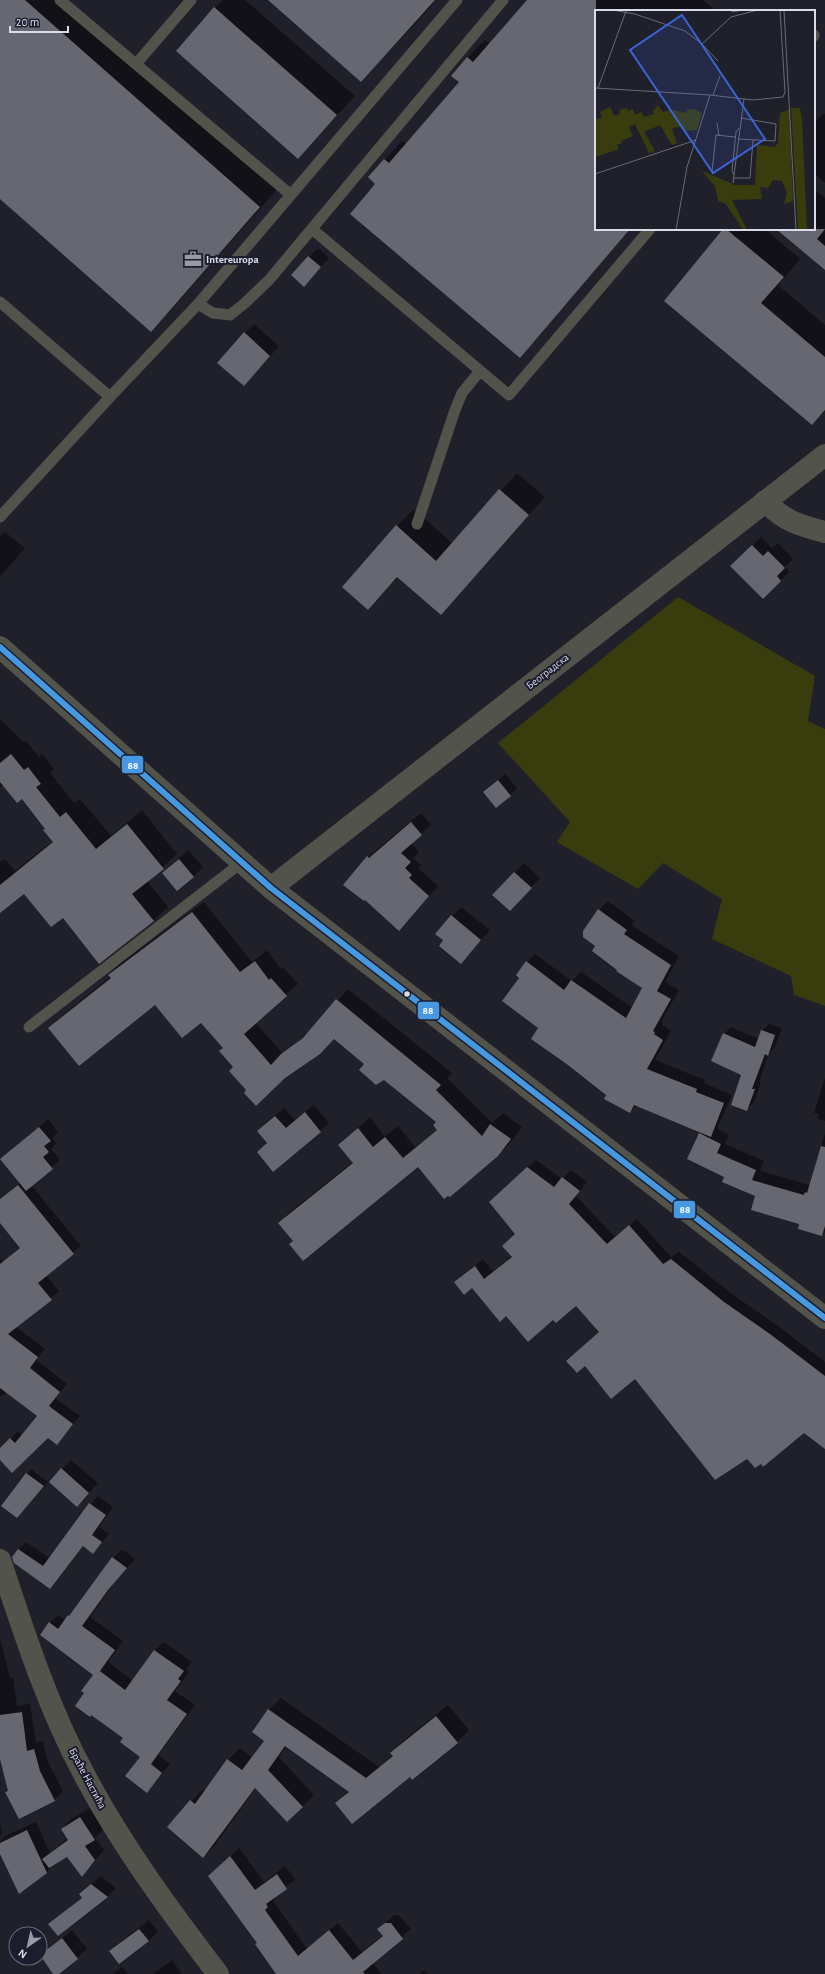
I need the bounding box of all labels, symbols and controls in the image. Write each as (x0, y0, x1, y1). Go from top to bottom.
scale bar (10, 8, 68, 34)
inset map (595, 10, 815, 230)
text: 20 m (16, 16, 39, 28)
office icon: Intereuropa (183, 249, 203, 269)
place label: Intereuropa (206, 254, 259, 265)
street label: Београдска (524, 651, 571, 691)
line badge: 88 (121, 755, 144, 774)
text: 88 (128, 760, 138, 771)
unlabelled marker (402, 989, 412, 999)
line badge: 88 (417, 1001, 440, 1020)
text: 88 (423, 1005, 433, 1016)
line badge: 88 (673, 1200, 696, 1219)
text: 88 (680, 1204, 690, 1215)
street label: Браће Настића (67, 1746, 108, 1810)
north arrow (8, 1926, 48, 1966)
text: N (16, 1947, 29, 1961)

